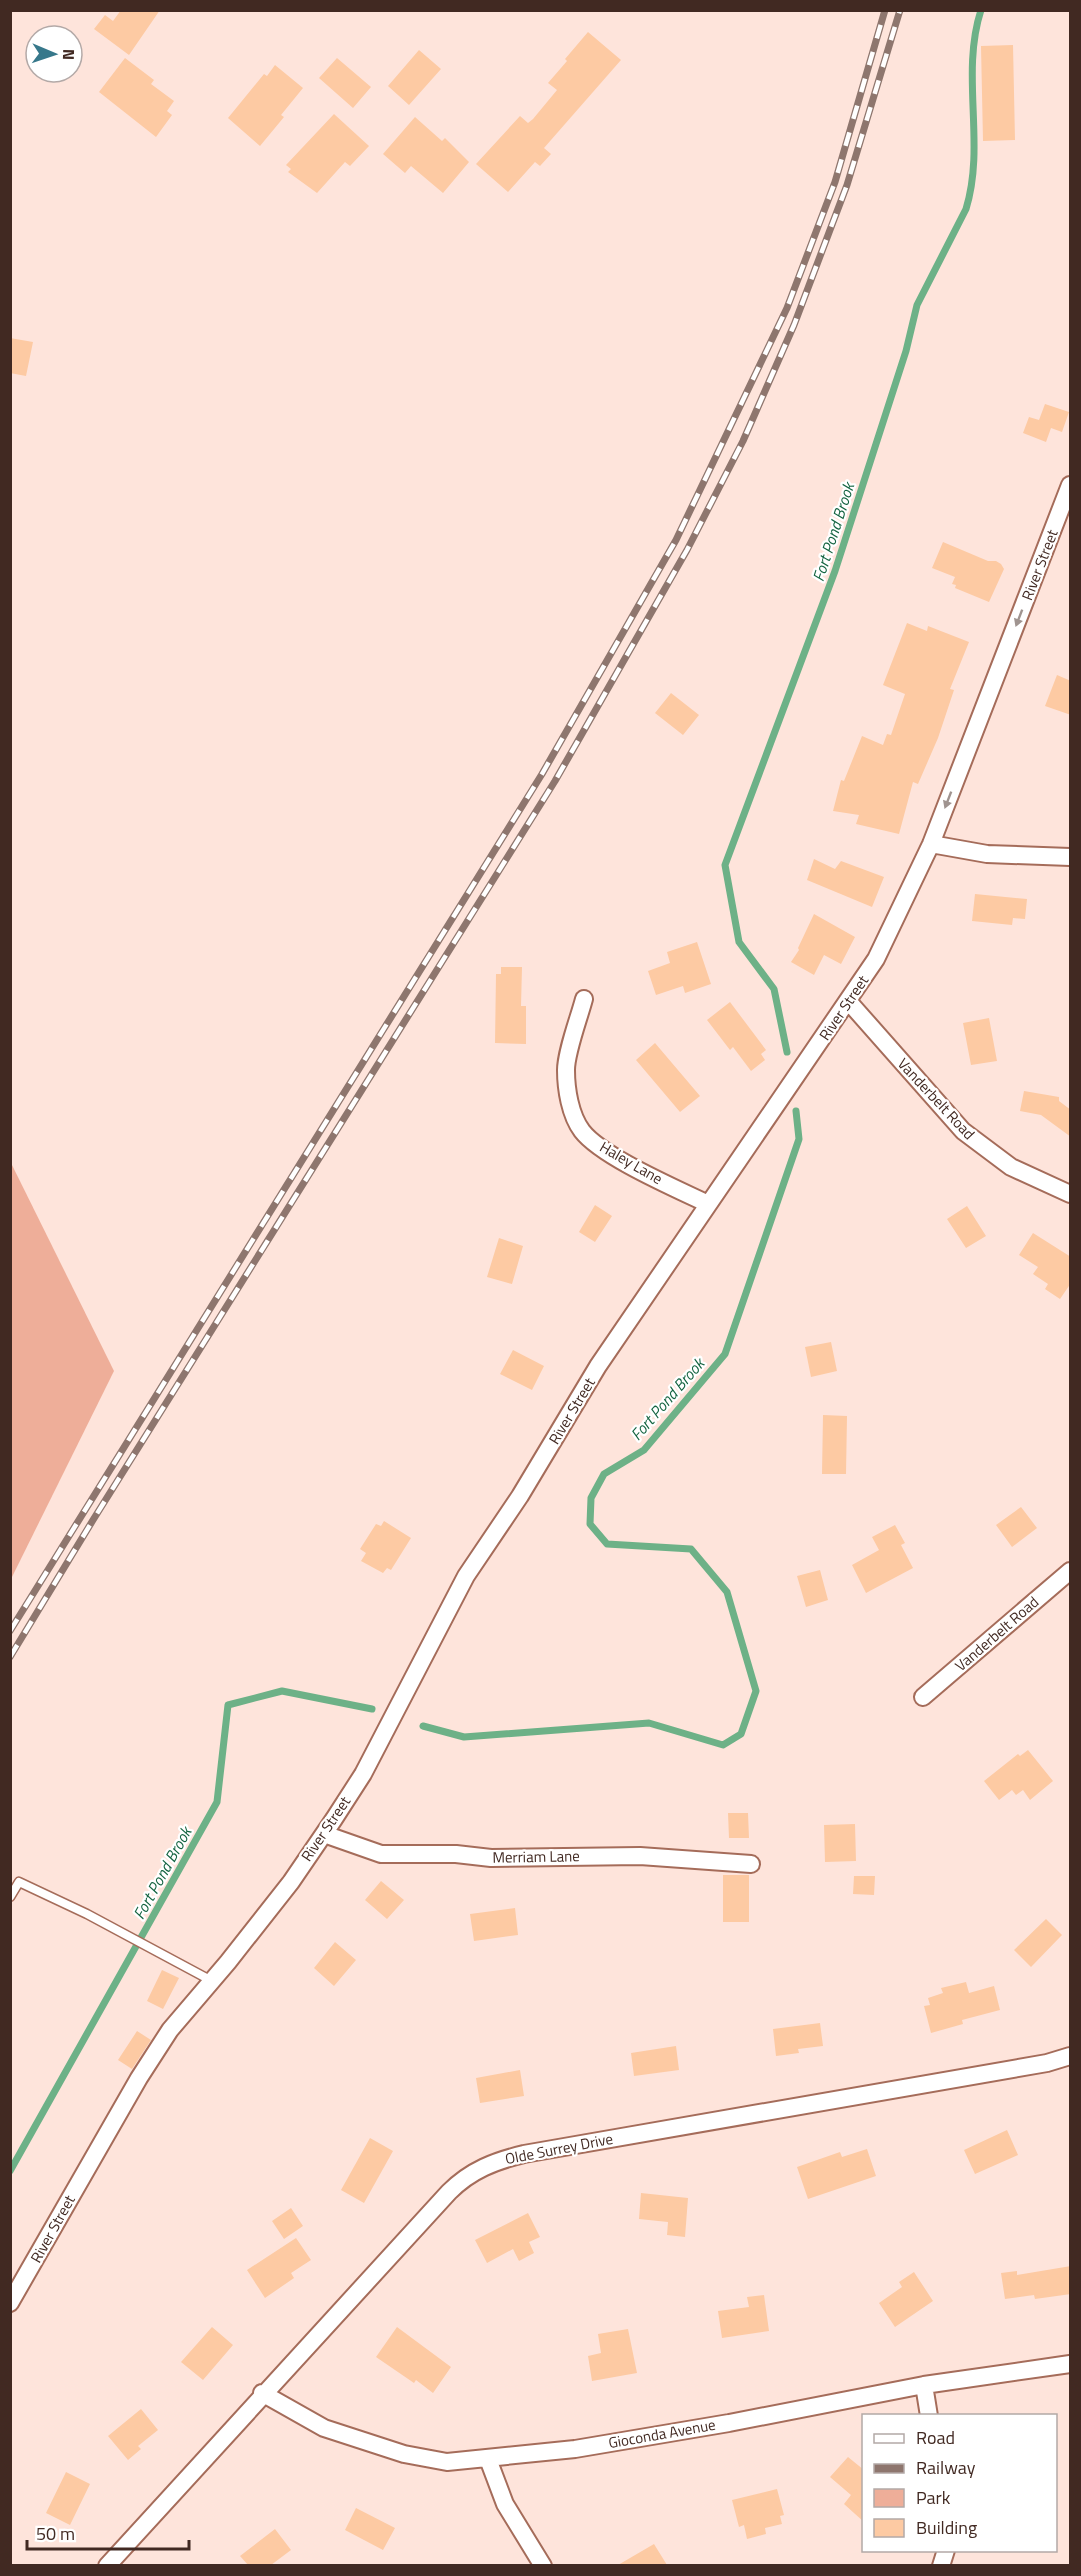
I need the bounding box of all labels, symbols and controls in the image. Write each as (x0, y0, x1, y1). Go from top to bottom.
north arrow (24, 24, 84, 84)
text: N (57, 49, 81, 60)
water label: Fort Pond Brook (806, 478, 861, 584)
street label: River Street (1015, 525, 1064, 604)
one-way arrow (1014, 609, 1023, 627)
one-way arrow (943, 791, 952, 809)
street label: River Street (813, 970, 874, 1045)
street label: Vanderbelt Road (892, 1053, 980, 1145)
street label: Haley Lane (595, 1135, 667, 1190)
water label: Fort Pond Brook (624, 1351, 711, 1445)
street label: River Street (543, 1372, 601, 1449)
street label: Vanderbelt Road (950, 1591, 1044, 1677)
street label: River Street (295, 1791, 356, 1866)
water label: Fort Pond Brook (127, 1821, 198, 1924)
street label: Merriam Lane (492, 1844, 580, 1869)
street label: Olde Surrey Drive (503, 2127, 615, 2170)
street label: River Street (24, 2190, 81, 2267)
street label: Gioconda Avenue (606, 2413, 717, 2454)
legend (862, 2414, 1057, 2552)
text: Road (916, 2424, 955, 2451)
text: Railway (916, 2454, 976, 2481)
text: Park (916, 2484, 951, 2511)
scale bar (27, 2513, 189, 2551)
text: Building (916, 2514, 977, 2541)
text: 50 m (36, 2520, 75, 2547)

